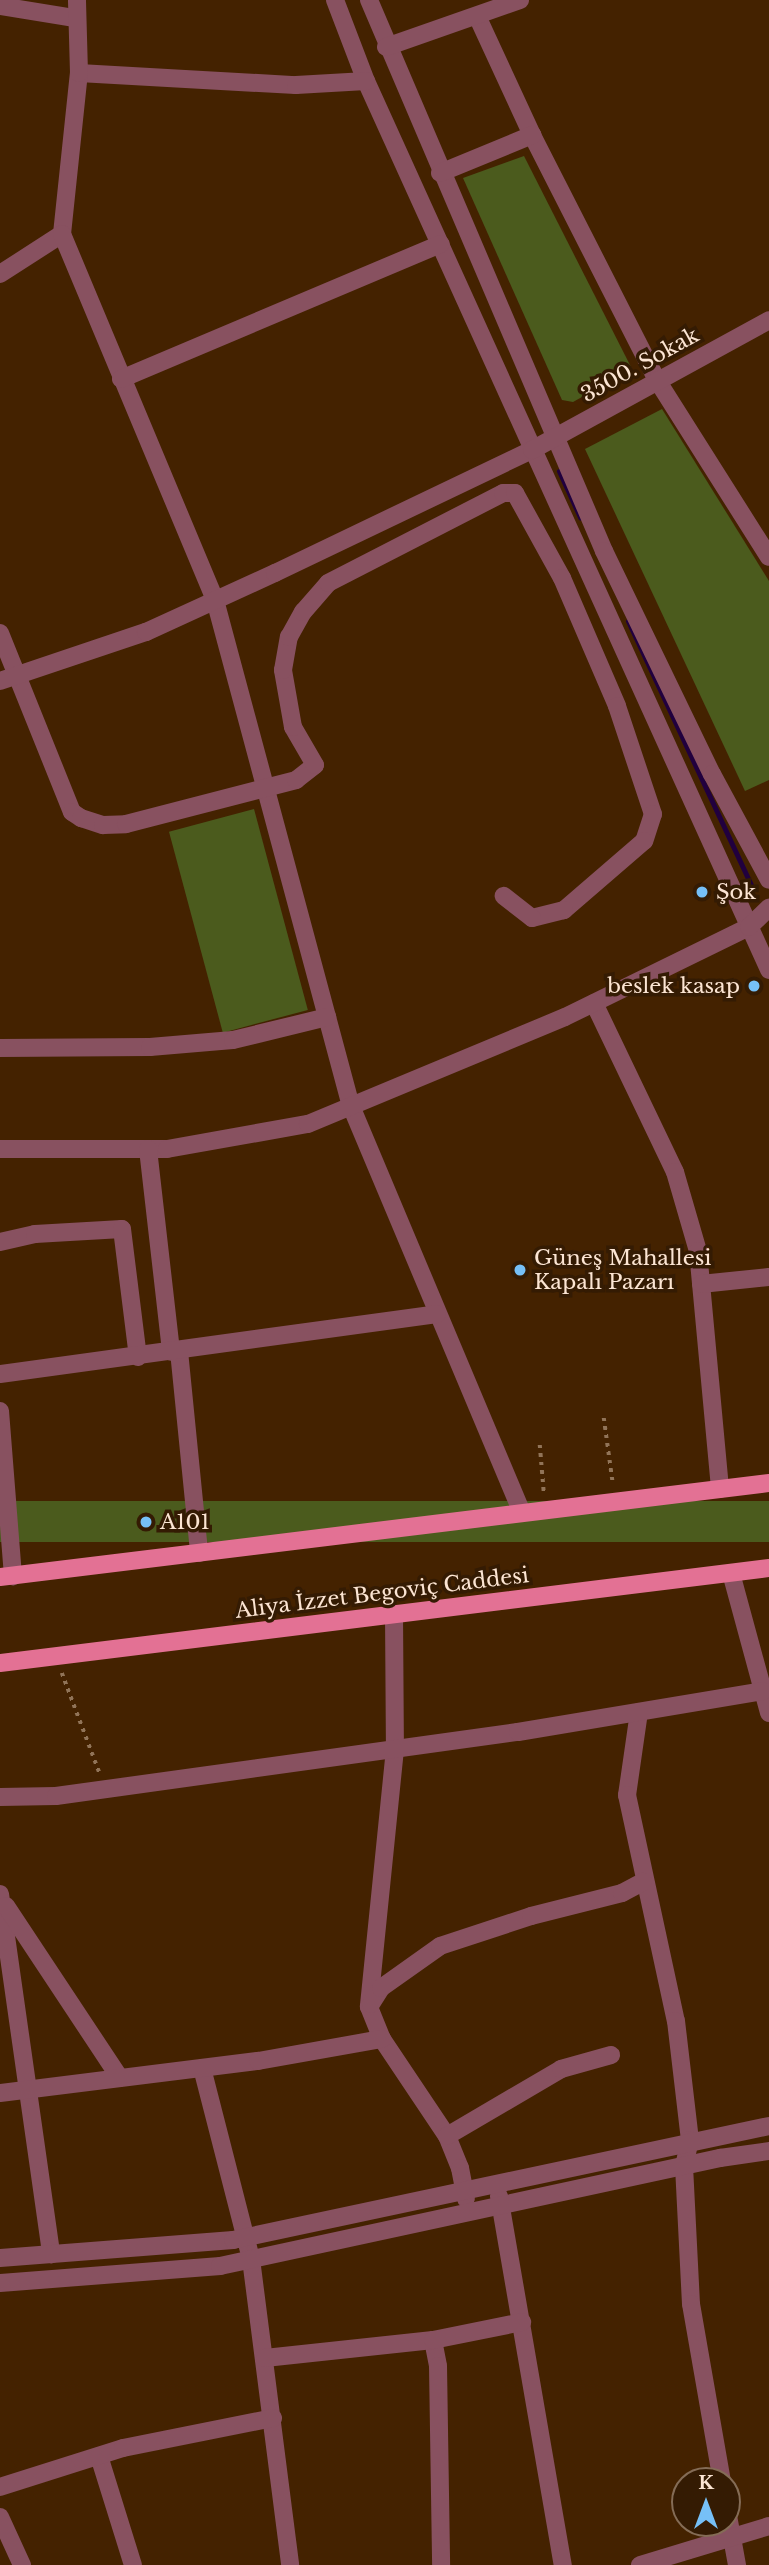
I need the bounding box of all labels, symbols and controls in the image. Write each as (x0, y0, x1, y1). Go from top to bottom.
street label: 3500. Sokak (577, 322, 703, 408)
place label: Şok (716, 879, 756, 905)
marker: Şok (694, 884, 710, 900)
place label: beslek kasap (607, 973, 740, 999)
marker: beslek kasap (746, 978, 762, 994)
place label: Güneş Mahallesi Kapalı Pazarı (534, 1245, 711, 1295)
marker: Güneş Mahallesi Kapalı Pazarı (512, 1262, 528, 1278)
place label: A101 (160, 1509, 210, 1535)
marker: A101 (138, 1514, 154, 1530)
street label: Aliya İzzet Begoviç Caddesi (234, 1562, 530, 1624)
north arrow (671, 2467, 741, 2537)
text: K (698, 2471, 714, 2494)

